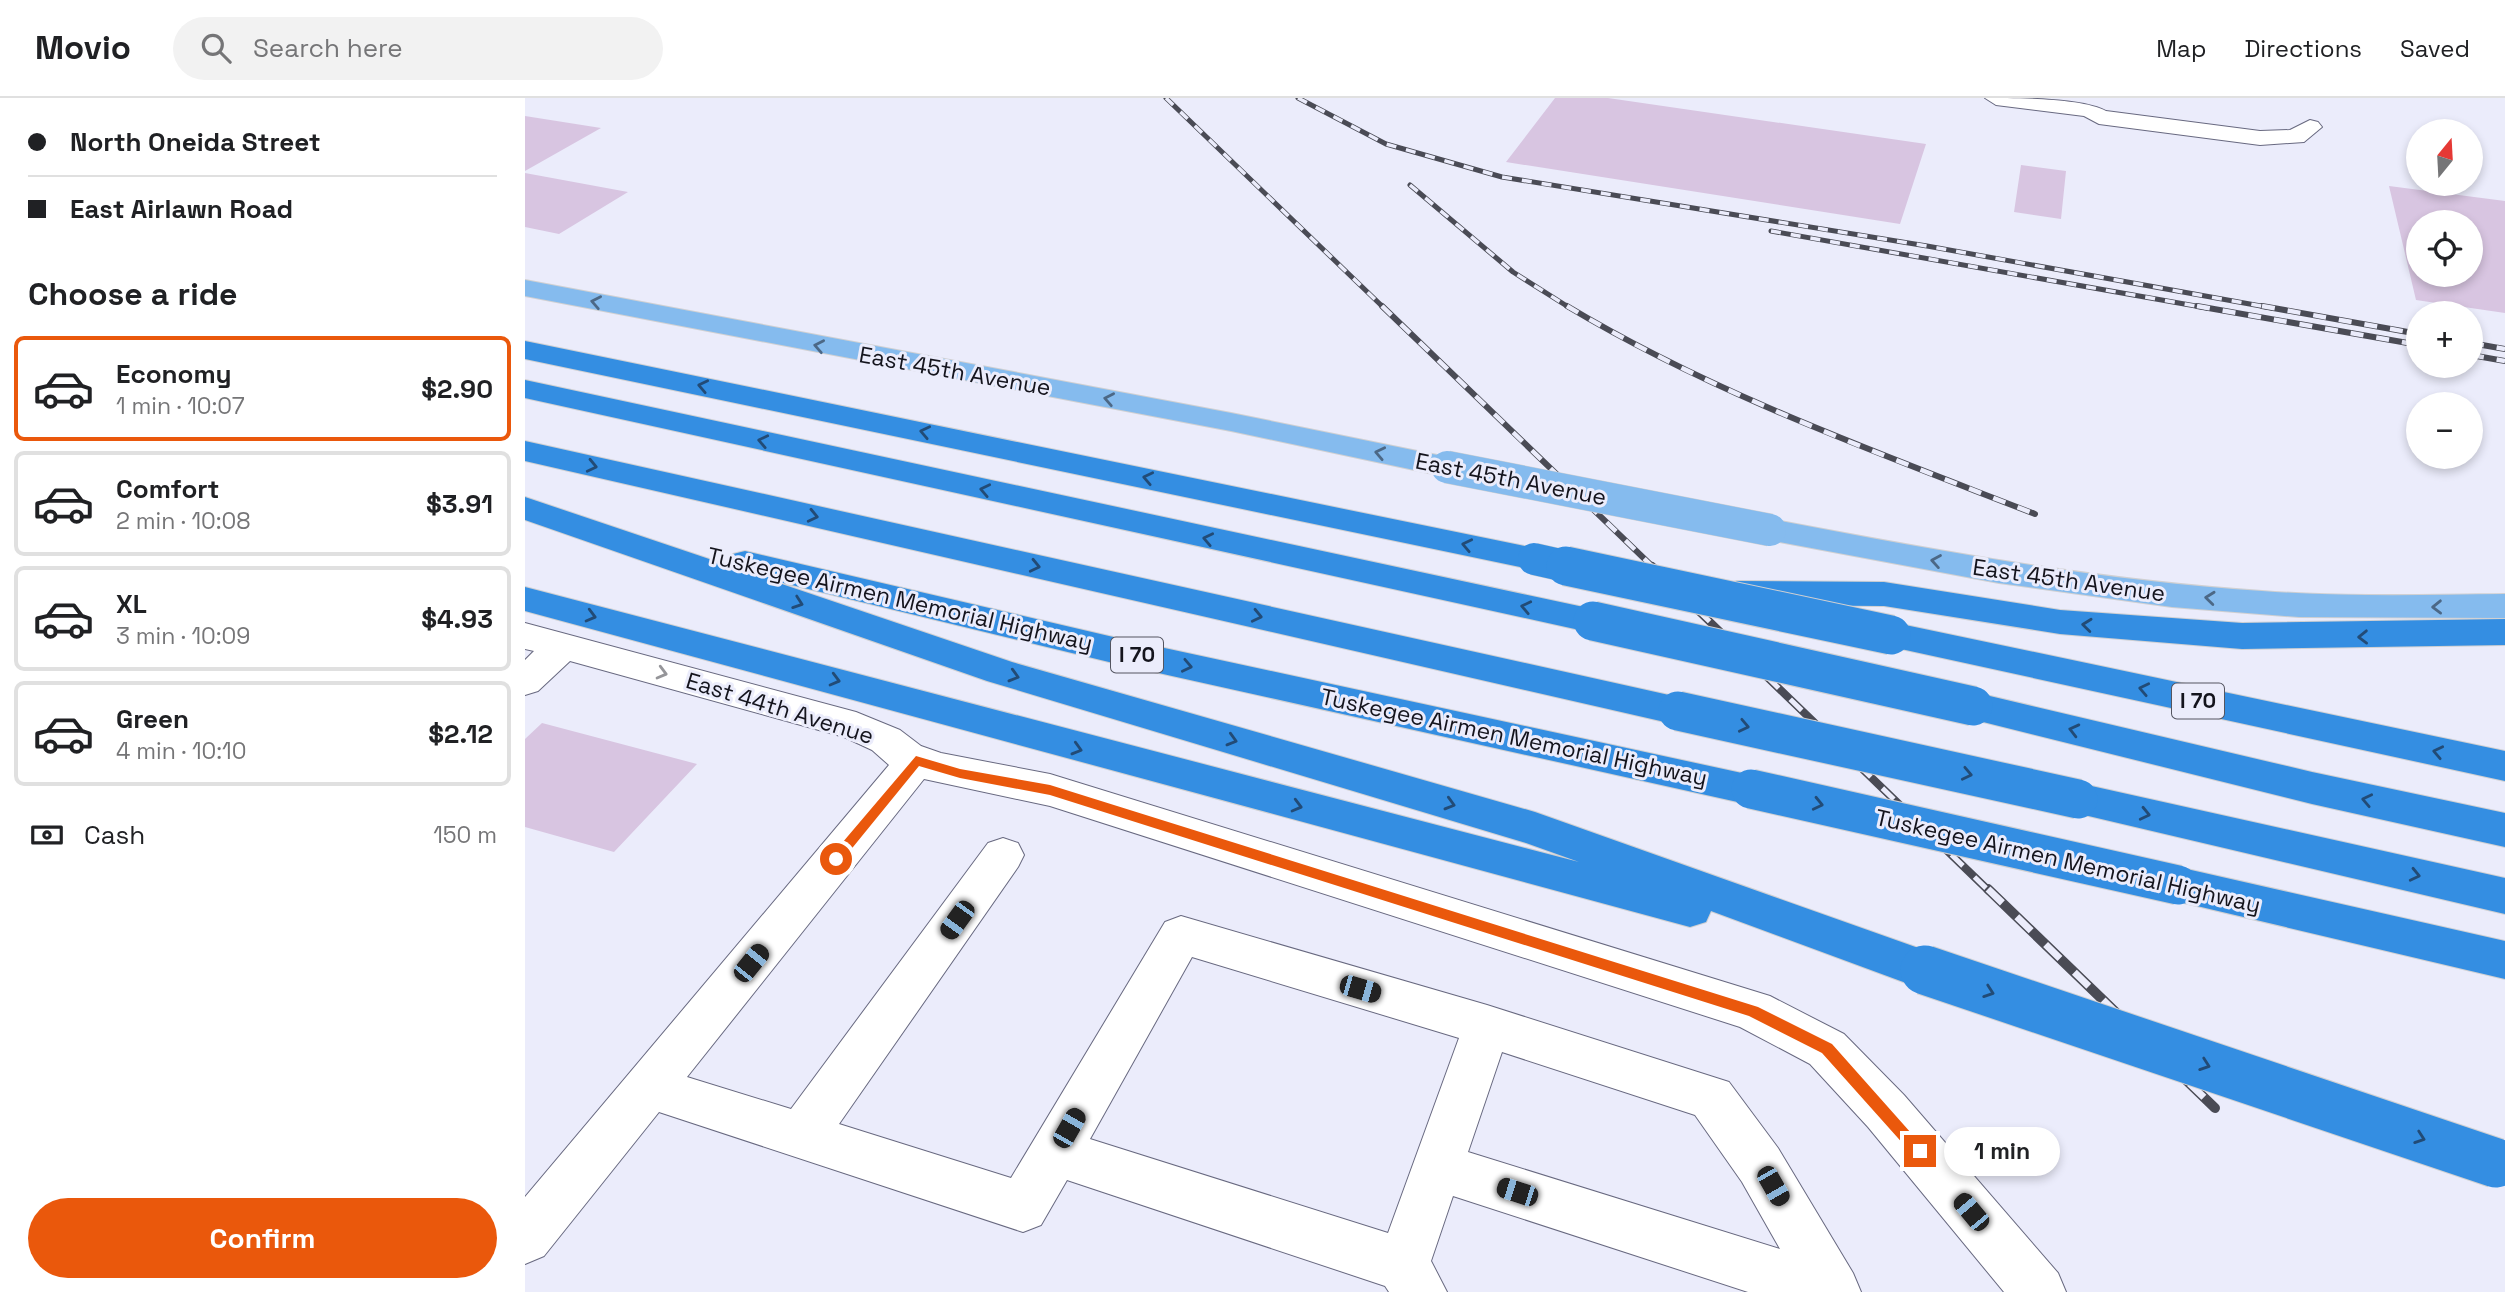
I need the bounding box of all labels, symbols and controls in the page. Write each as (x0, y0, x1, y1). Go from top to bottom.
search box (173, 17, 663, 80)
text: Movio (35, 27, 131, 69)
icon: search (197, 29, 235, 67)
text: Search here (253, 31, 403, 65)
text: Map (2156, 33, 2206, 64)
text: Directions (2244, 33, 2362, 64)
text: Saved (2400, 33, 2470, 64)
north arrow (2406, 119, 2483, 196)
map controls (2406, 119, 2483, 469)
text: North Oneida Street (70, 125, 321, 159)
text: East Airlawn Road (70, 192, 293, 226)
button: locate (2406, 210, 2483, 287)
text: Choose a ride (28, 274, 238, 314)
one-way arrow (590, 295, 602, 310)
button: + (2406, 301, 2483, 378)
one-way arrow (813, 339, 825, 354)
street label: East 45th Avenue (857, 339, 1053, 403)
icon: car (32, 357, 95, 420)
text: Economy (116, 357, 232, 391)
text: $2.90 (421, 372, 493, 406)
one-way arrow (697, 380, 709, 395)
text: 1 min · 10:07 (116, 391, 245, 421)
one-way arrow (1103, 392, 1115, 407)
button: − (2406, 392, 2483, 469)
one-way arrow (919, 425, 931, 440)
one-way arrow (757, 435, 769, 450)
one-way arrow (1374, 446, 1386, 461)
street label: East 45th Avenue (1413, 446, 1609, 512)
one-way arrow (586, 458, 598, 473)
one-way arrow (1142, 471, 1154, 486)
icon: car (32, 472, 95, 535)
text: Comfort (116, 472, 219, 506)
one-way arrow (979, 484, 991, 499)
text: $3.91 (426, 487, 493, 521)
text: 2 min · 10:08 (116, 506, 251, 536)
one-way arrow (807, 508, 819, 523)
one-way arrow (1202, 532, 1214, 547)
one-way arrow (1461, 538, 1473, 553)
street label: Tuskegee Airmen Memorial Highway (704, 540, 1096, 658)
street label: East 45th Avenue (1971, 552, 2167, 608)
one-way arrow (1930, 554, 1942, 569)
one-way arrow (1029, 558, 1041, 573)
icon: car (32, 587, 95, 650)
text: XL (116, 587, 147, 621)
one-way arrow (2204, 591, 2215, 606)
one-way arrow (791, 595, 803, 609)
one-way arrow (2431, 599, 2442, 615)
one-way arrow (1520, 601, 1532, 615)
text: $4.93 (421, 602, 493, 636)
one-way arrow (585, 608, 597, 622)
one-way arrow (1251, 608, 1263, 623)
one-way arrow (2081, 618, 2092, 633)
text: 3 min · 10:09 (116, 621, 250, 651)
one-way arrow (2358, 629, 2369, 644)
road number: I 70 (1111, 638, 1163, 672)
one-way arrow (1181, 658, 1193, 672)
one-way arrow (656, 665, 668, 680)
street label: East 44th Avenue (683, 665, 877, 751)
one-way arrow (1007, 667, 1019, 682)
one-way arrow (829, 672, 841, 686)
street label: Tuskegee Airmen Memorial Highway (1318, 681, 1710, 793)
one-way arrow (2138, 683, 2150, 698)
road number: I 70 (2172, 684, 2224, 718)
icon: car (32, 702, 95, 765)
text: Green (116, 702, 189, 736)
text: $2.12 (428, 717, 493, 751)
one-way arrow (1738, 717, 1750, 732)
one-way arrow (2068, 724, 2080, 739)
one-way arrow (1226, 731, 1238, 746)
text: 4 min · 10:10 (116, 736, 246, 766)
one-way arrow (1071, 740, 1083, 755)
one-way arrow (2432, 746, 2444, 761)
one-way arrow (1961, 766, 1973, 781)
one-way arrow (2361, 793, 2373, 808)
one-way arrow (1444, 796, 1456, 810)
one-way arrow (1812, 796, 1824, 810)
one-way arrow (1291, 798, 1303, 812)
street label: Tuskegee Airmen Memorial Highway (1872, 802, 2264, 920)
one-way arrow (2139, 805, 2151, 820)
icon: cash (28, 816, 66, 854)
text: Cash (84, 818, 145, 852)
text: 150 m (433, 820, 497, 850)
route start (820, 843, 852, 875)
one-way arrow (2409, 867, 2421, 881)
car (937, 897, 978, 943)
car (730, 940, 773, 986)
car (1337, 973, 1384, 1005)
one-way arrow (1983, 984, 1995, 998)
one-way arrow (2198, 1057, 2211, 1071)
car (1050, 1105, 1089, 1151)
callout: 1 min (1945, 1126, 2060, 1176)
one-way arrow (2414, 1130, 2426, 1144)
route end (1904, 1135, 1936, 1167)
text: 1 min (1974, 1136, 2030, 1166)
car (1754, 1163, 1793, 1209)
car (1494, 1176, 1541, 1208)
car (1950, 1189, 1993, 1235)
button: Confirm (28, 1198, 497, 1278)

